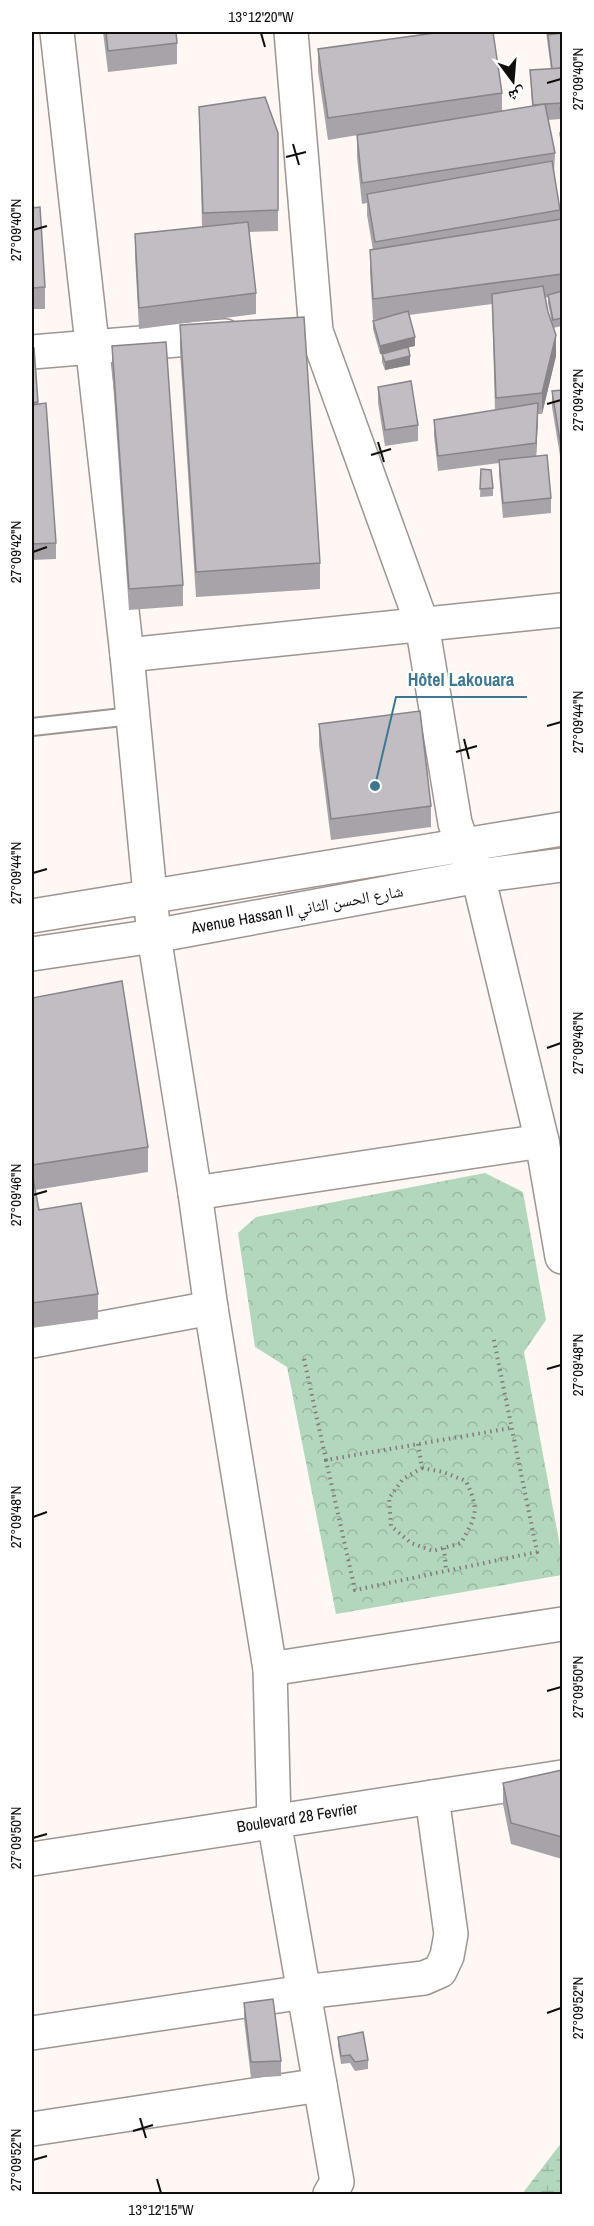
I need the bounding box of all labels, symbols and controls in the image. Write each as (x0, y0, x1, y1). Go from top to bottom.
text: 13°12'20"W (228, 6, 294, 27)
text: 27°09'40"N (567, 48, 588, 110)
north arrow (483, 51, 543, 111)
text: ش (506, 83, 528, 108)
text: 27°09'40"N (5, 199, 26, 261)
text: 27°09'42"N (567, 369, 588, 431)
text: 27°09'42"N (5, 521, 26, 583)
callout: Hôtel Lakouara (396, 661, 527, 697)
text: Hôtel Lakouara (408, 667, 515, 692)
text: 27°09'44"N (567, 691, 588, 753)
text: 27°09'44"N (5, 842, 26, 904)
street label: Avenue Hassan II شارع الحسن الثاني (188, 880, 405, 941)
text: 27°09'46"N (567, 1012, 588, 1074)
text: 27°09'46"N (5, 1164, 26, 1226)
text: 27°09'48"N (567, 1334, 588, 1396)
text: 27°09'48"N (5, 1486, 26, 1548)
text: 27°09'50"N (567, 1656, 588, 1718)
street label: Boulevard 28 Fevrier (235, 1797, 360, 1837)
text: 27°09'50"N (5, 1807, 26, 1869)
text: 27°09'52"N (567, 1977, 588, 2039)
text: 27°09'52"N (5, 2129, 26, 2191)
text: 13°12'15"W (128, 2199, 194, 2220)

